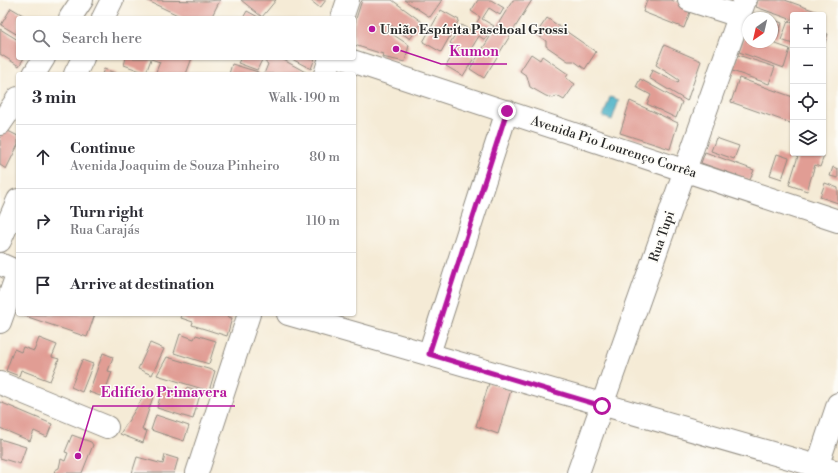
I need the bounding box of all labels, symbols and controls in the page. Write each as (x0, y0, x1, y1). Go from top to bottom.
north arrow (742, 12, 778, 48)
map controls (790, 12, 826, 156)
button: + (790, 12, 826, 48)
search box (16, 16, 356, 60)
place label: União Espírita Paschoal Grossi (380, 22, 568, 38)
marker: União Espírita Paschoal Grossi (367, 24, 377, 34)
icon: search (30, 27, 52, 49)
text: Search here (62, 29, 142, 48)
callout: Kumon (441, 38, 507, 64)
text: Kumon (449, 43, 499, 61)
button: − (790, 48, 826, 84)
button: locate (790, 84, 826, 120)
text: 3 min (32, 87, 76, 109)
text: Walk · 190 m (269, 90, 340, 106)
route end (498, 102, 516, 120)
street label: Avenida Pio Lourenço Corrêa (528, 112, 699, 181)
button: layers (790, 120, 826, 156)
text: Continue (70, 139, 135, 158)
icon: ahead (32, 146, 54, 168)
text: 80 m (309, 149, 340, 165)
text: Avenida Joaquim de Souza Pinheiro (70, 158, 280, 174)
text: Turn right (70, 203, 144, 222)
street label: Rua Tupi (646, 209, 678, 264)
icon: right (32, 210, 54, 232)
text: 110 m (306, 213, 340, 229)
text: Rua Carajás (70, 222, 140, 238)
icon: arrive (32, 274, 54, 296)
text: Arrive at destination (70, 275, 214, 294)
callout: Edifício Primavera (93, 380, 235, 406)
text: Edifício Primavera (101, 384, 228, 402)
route start (593, 397, 611, 415)

